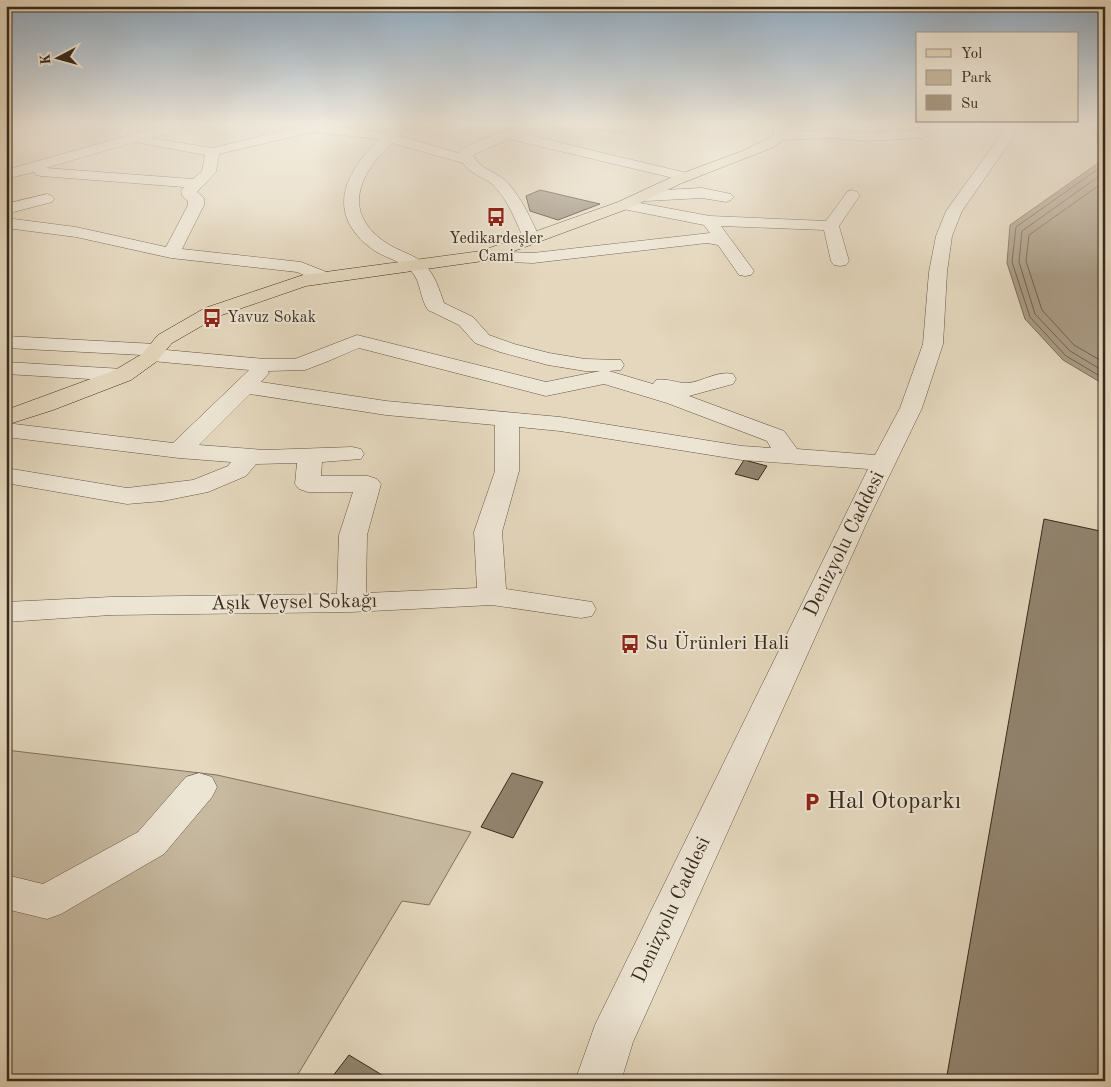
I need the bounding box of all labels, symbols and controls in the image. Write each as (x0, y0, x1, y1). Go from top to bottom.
north arrow (32, 32, 82, 82)
legend (916, 32, 1078, 122)
text: Yol (961, 47, 982, 62)
text: K (39, 53, 54, 65)
text: Park (961, 71, 992, 86)
text: Su (961, 97, 978, 112)
bus stop icon: Yedikardeşler Cami (485, 206, 507, 228)
place label: Yedikardeşler Cami (449, 231, 544, 265)
bus stop icon: Yavuz Sokak (201, 307, 223, 329)
place label: Yavuz Sokak (227, 310, 316, 326)
street label: Denizyolu Caddesi (801, 468, 889, 620)
street label: Aşık Veysel Sokağı (211, 592, 377, 614)
place label: Su Ürünleri Hali (645, 631, 789, 654)
bus stop icon: Su Ürünleri Hali (619, 633, 641, 655)
place label: Hal Otoparkı (827, 790, 961, 814)
parking icon: Hal Otoparkı (801, 791, 823, 813)
street label: Denizyolu Caddesi (629, 834, 715, 986)

